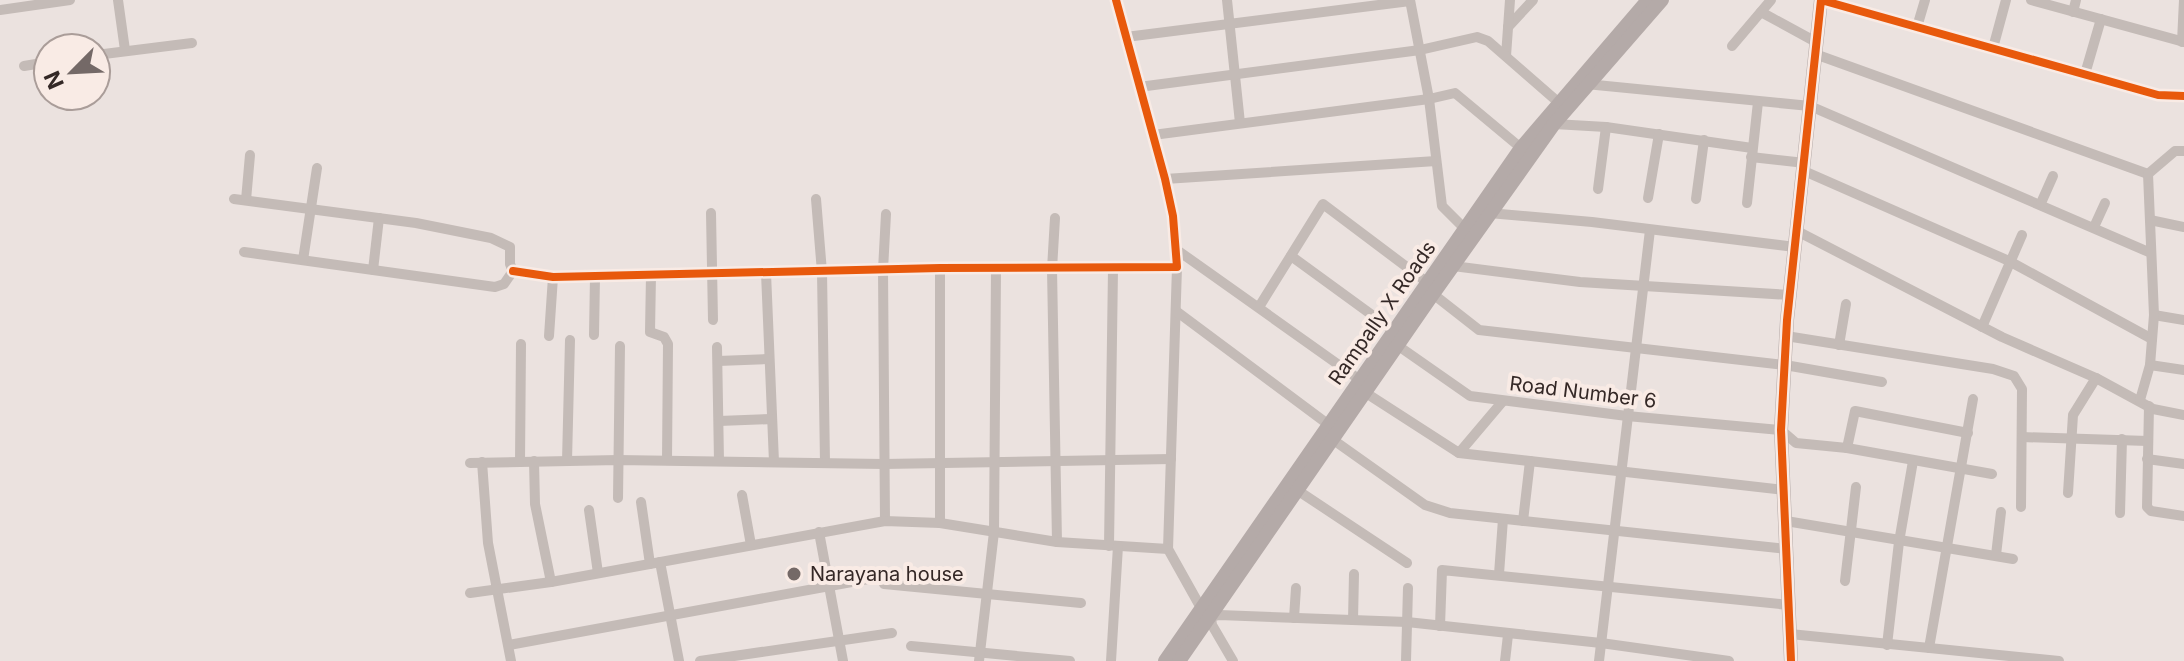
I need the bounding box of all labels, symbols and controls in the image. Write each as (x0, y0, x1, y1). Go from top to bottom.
north arrow (32, 32, 112, 112)
text: N (38, 67, 69, 93)
street label: Rampally X Roads (1323, 237, 1441, 389)
street label: Road Number 6 (1508, 371, 1658, 413)
place label: Narayana house (810, 562, 964, 586)
marker: Narayana house (785, 565, 803, 583)

